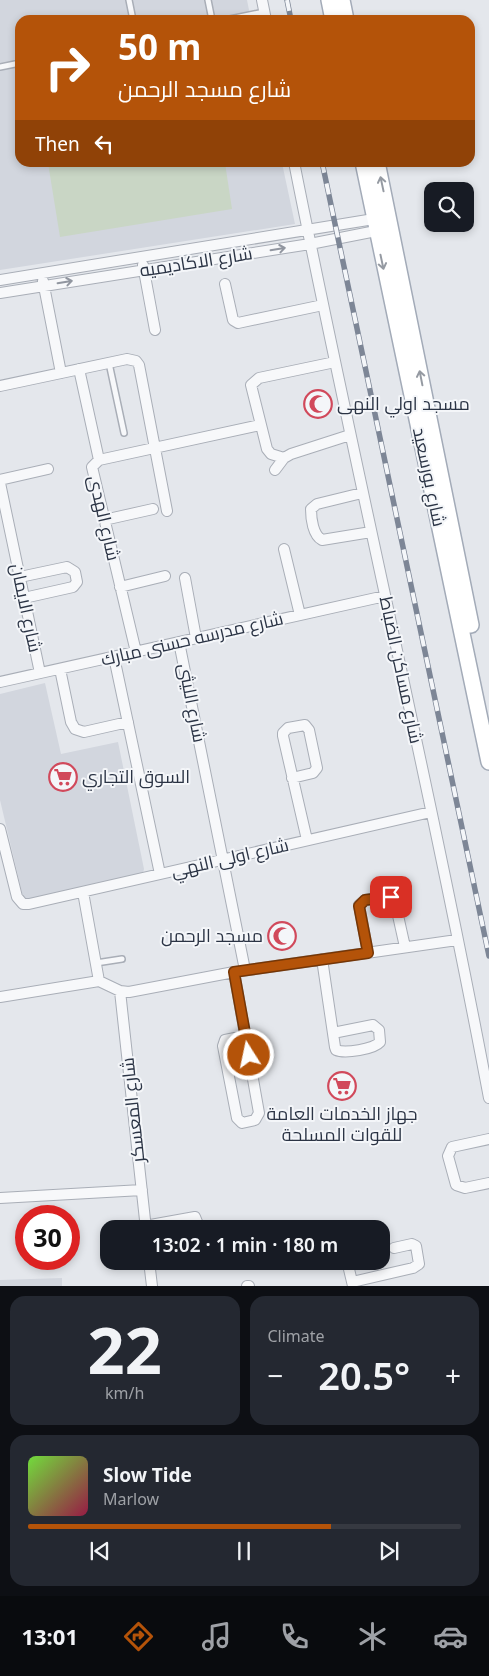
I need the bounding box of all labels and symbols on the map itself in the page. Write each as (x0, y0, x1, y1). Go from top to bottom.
one-way arrow (377, 177, 386, 193)
street label: شارع الاكاديميه (138, 240, 254, 283)
one-way arrow (269, 243, 285, 253)
one-way arrow (378, 253, 388, 269)
one-way arrow (57, 277, 73, 287)
one-way arrow (416, 370, 425, 386)
mosque icon: مسجد اولي النهى (303, 389, 333, 419)
place label: مسجد اولي النهى (337, 391, 470, 418)
street label: شارع بورسعيد (407, 425, 452, 529)
street label: شارع الهدى (83, 473, 126, 563)
street label: شارع الايمان (5, 561, 48, 655)
street label: شارع مساكن الضباط (374, 594, 429, 746)
street label: شارع مدرسه حسنى مبارك (98, 605, 286, 672)
street label: شارع الليثى (173, 661, 212, 745)
supermarket icon: السوق التجاري (48, 762, 78, 792)
place label: السوق التجاري (82, 764, 190, 791)
street label: شارع اولى النهي (169, 832, 292, 885)
pin (370, 876, 412, 918)
mosque icon: مسجد الرحمن (267, 921, 297, 951)
place label: مسجد الرحمن (161, 923, 263, 947)
position arrow (222, 1028, 274, 1080)
street label: شارع المعسكر (115, 1056, 151, 1165)
supermarket icon: جهاز الخدمات العامة للقوات المسلحة (327, 1071, 357, 1101)
place label: جهاز الخدمات العامة للقوات المسلحة (266, 1101, 418, 1146)
speed limit sign: 30 (15, 1205, 80, 1270)

